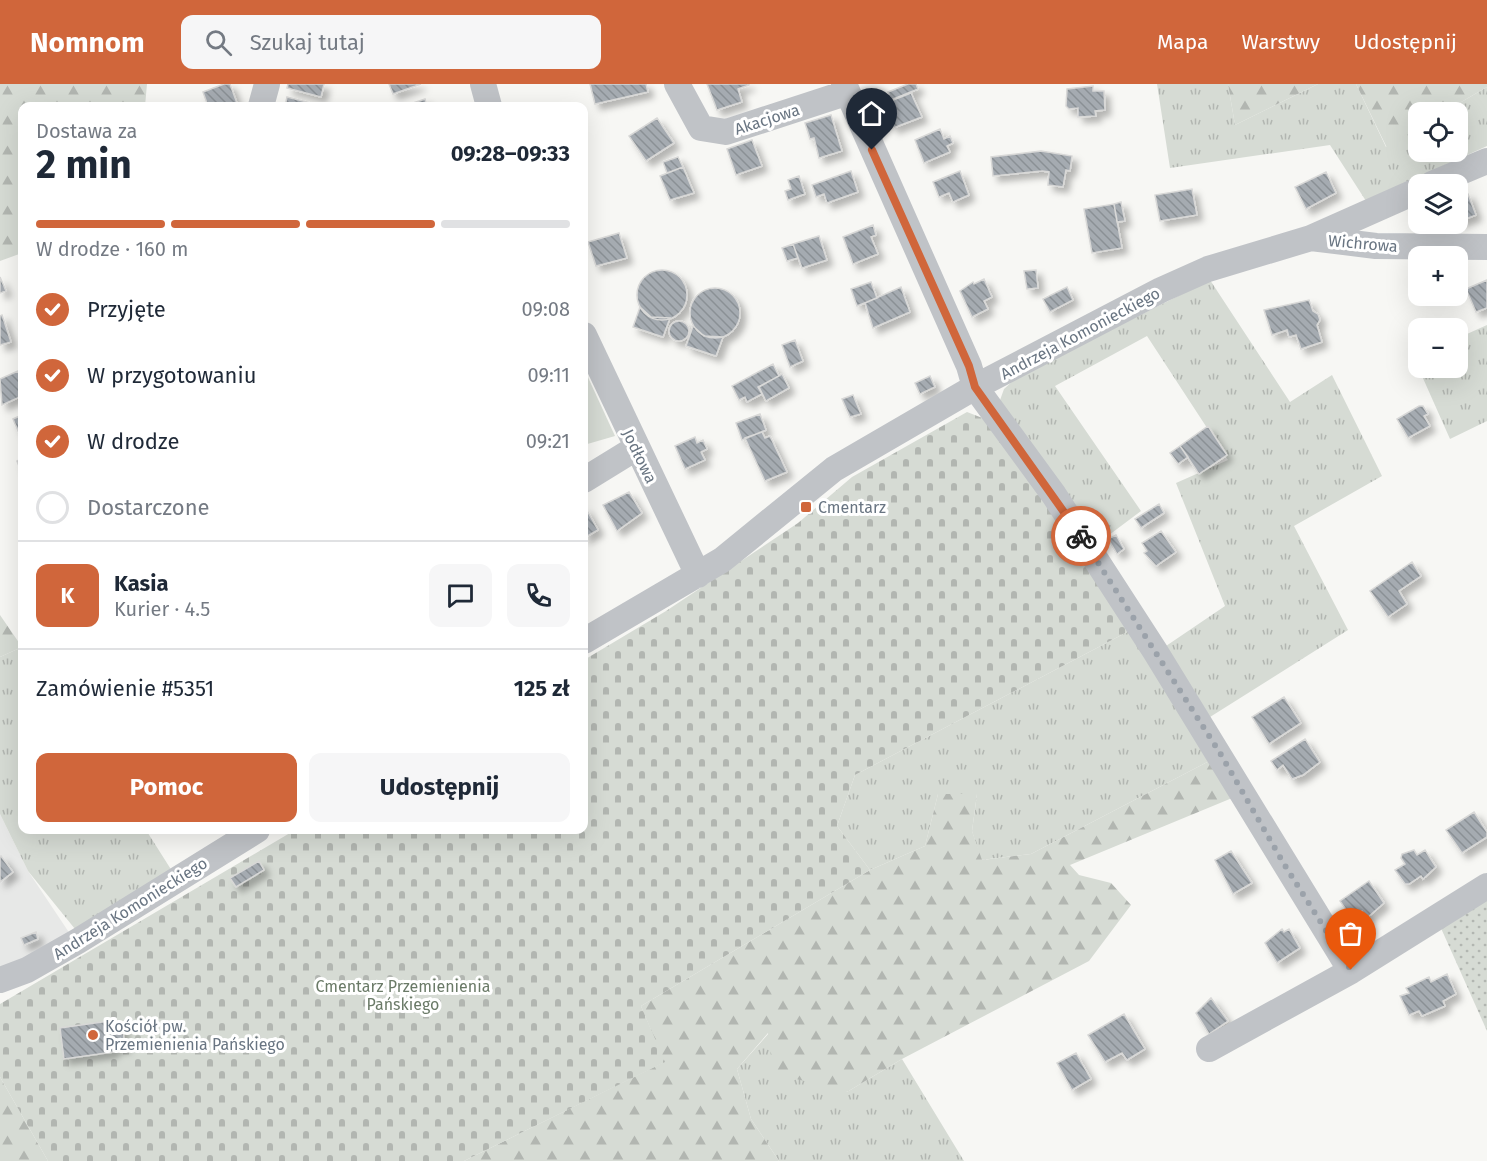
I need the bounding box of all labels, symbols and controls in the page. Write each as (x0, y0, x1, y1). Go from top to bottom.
search box (181, 15, 601, 69)
text: Nomnom (30, 26, 145, 59)
icon: search (202, 26, 235, 59)
text: Szukaj tutaj (250, 29, 365, 56)
text: Mapa (1157, 29, 1208, 55)
text: Warstwy (1241, 29, 1320, 55)
text: Udostępnij (1353, 29, 1457, 55)
pin (846, 88, 897, 150)
icon: home (855, 97, 888, 130)
street label: Akacjowa (732, 100, 802, 139)
map controls (1408, 102, 1468, 378)
button: locate (1408, 102, 1468, 162)
text: Dostawa za (36, 119, 137, 143)
text: 09:28–09:33 (451, 140, 570, 167)
text: 2 min (36, 142, 132, 188)
button: layers (1408, 174, 1468, 234)
street label: Wichrowa (1327, 231, 1399, 256)
text: W drodze · 160 m (36, 237, 188, 261)
button: + (1408, 246, 1468, 306)
street label: Andrzeja Komonieckiego (997, 283, 1163, 384)
icon: check (36, 293, 69, 326)
text: Przyjęte (87, 296, 166, 323)
text: 09:08 (522, 297, 570, 321)
button: − (1408, 318, 1468, 378)
icon: check (36, 359, 69, 392)
text: W przygotowaniu (87, 362, 257, 389)
text: 09:11 (528, 363, 570, 387)
icon: check (36, 425, 69, 458)
street label: Jodłowa (618, 426, 661, 486)
text: W drodze (87, 428, 179, 455)
text: 09:21 (526, 429, 570, 453)
text: Dostarczone (87, 494, 210, 521)
place label: Cmentarz (818, 498, 886, 517)
marker: Cmentarz (799, 500, 813, 514)
courier (1051, 506, 1111, 566)
icon: bike (1065, 520, 1098, 553)
button: chat (429, 564, 492, 627)
button: phone (507, 564, 570, 627)
text: Kasia (114, 570, 168, 597)
text: K (61, 582, 74, 609)
text: Kurier · 4.5 (114, 597, 210, 621)
text: Zamówienie #5351 (36, 675, 214, 702)
text: 125 zł (514, 675, 570, 702)
button: Pomoc (36, 753, 297, 822)
button: Udostępnij (309, 753, 570, 822)
street label: Andrzeja Komonieckiego (50, 853, 211, 964)
pin (1325, 908, 1376, 970)
icon: bag (1334, 917, 1367, 950)
park label: Cmentarz Przemienienia Pańskiego (316, 977, 490, 1014)
place label: Kościół pw. Przemienienia Pańskiego (105, 1017, 285, 1054)
marker: Kościół pw. Przemienienia Pańskiego (86, 1028, 100, 1042)

